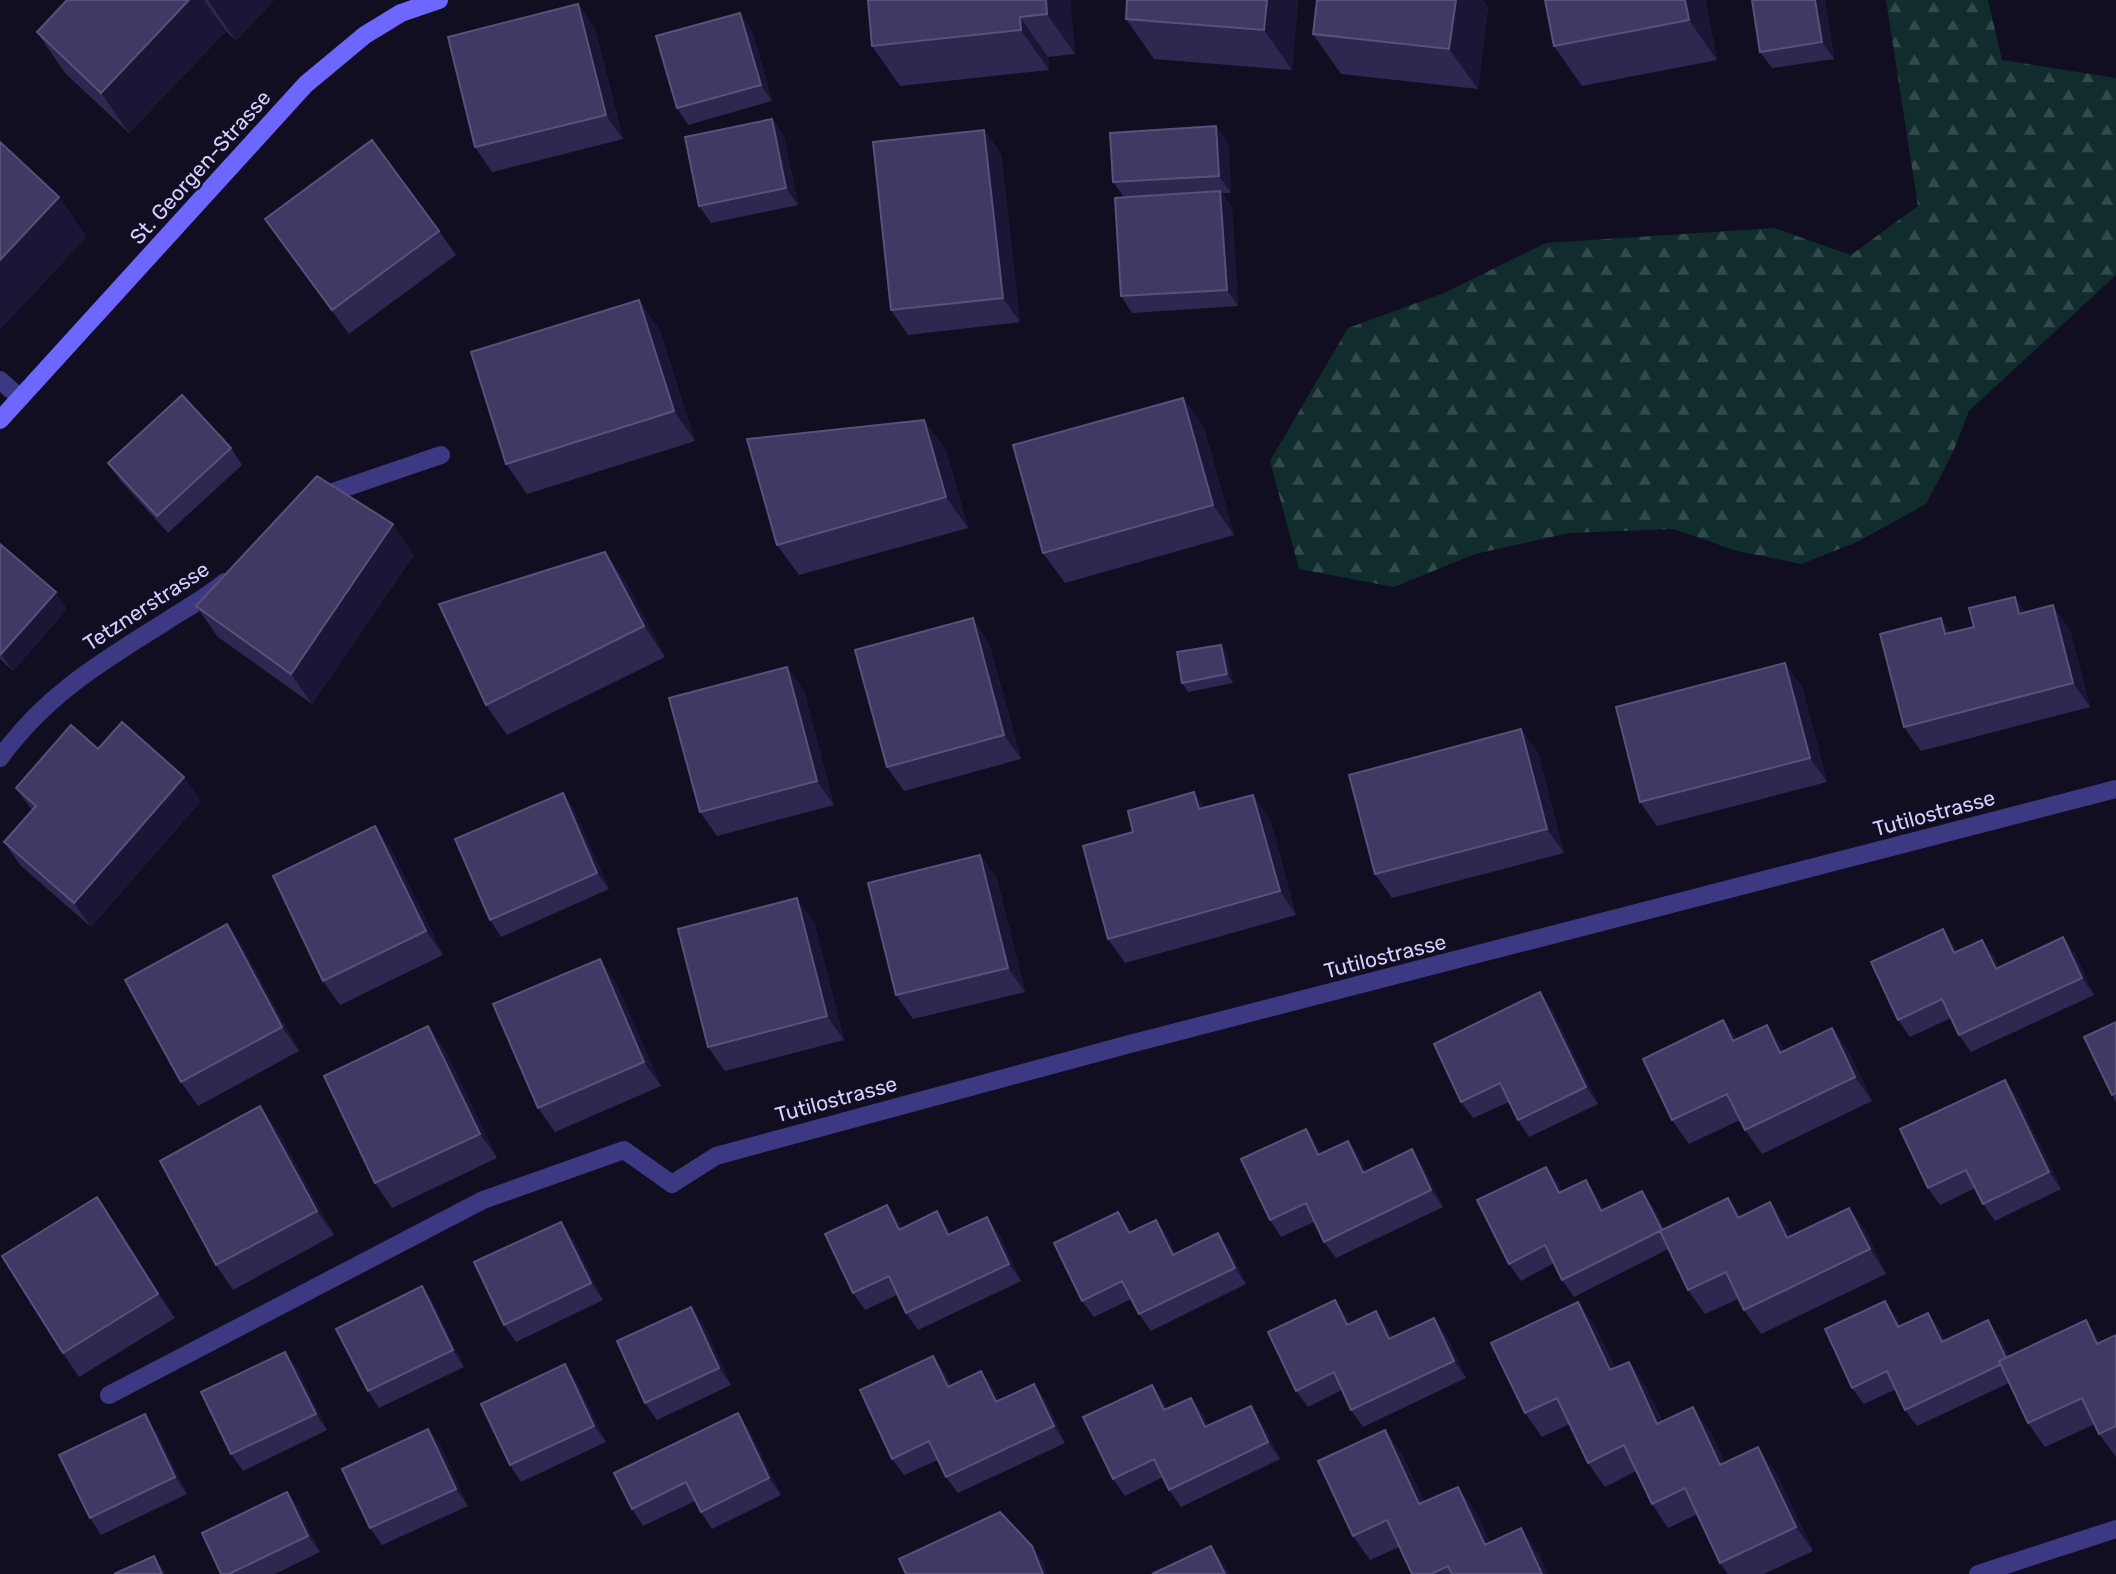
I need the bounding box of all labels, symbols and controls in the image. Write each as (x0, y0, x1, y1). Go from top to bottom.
street label: St. Georgen-Strasse (124, 85, 276, 249)
street label: Tetznerstrasse (79, 556, 213, 656)
street label: Tutilostrasse (1870, 785, 1998, 841)
street label: Tutilostrasse (1321, 929, 1449, 983)
street label: Tutilostrasse (772, 1071, 900, 1127)

